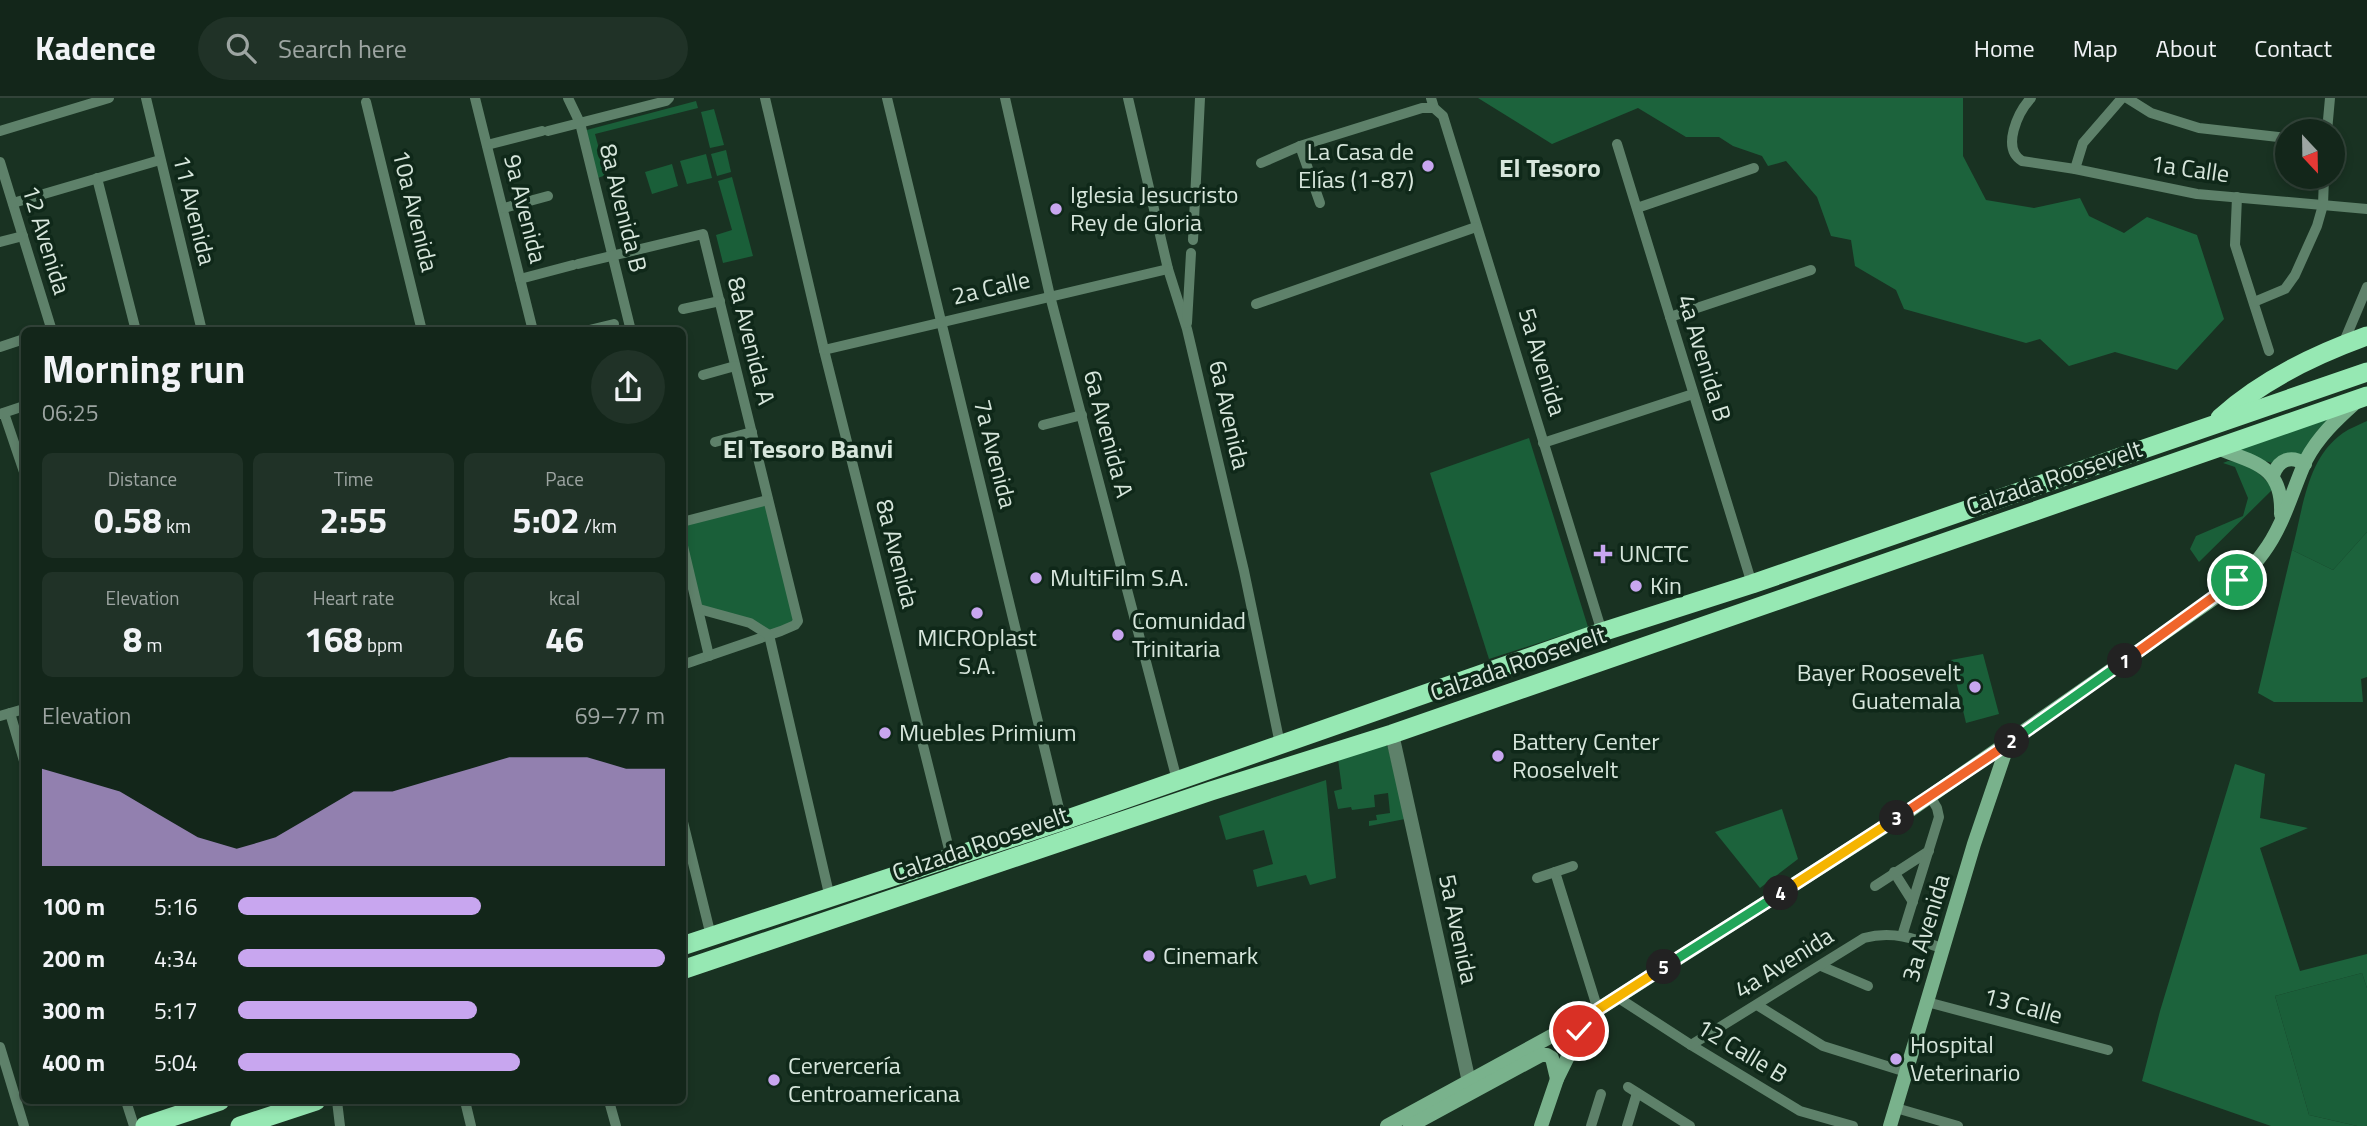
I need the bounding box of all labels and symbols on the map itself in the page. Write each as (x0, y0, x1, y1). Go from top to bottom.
north arrow (2275, 119, 2345, 189)
place label: La Casa de Elías (1-87) (1298, 133, 1414, 197)
street label: 8a Avenida B (591, 140, 657, 276)
street label: 1a Calle (2148, 145, 2232, 191)
street label: 10a Avenida (383, 146, 448, 275)
district label: El Tesoro (1499, 148, 1601, 187)
street label: 11 Avenida (164, 151, 226, 269)
street label: 9a Avenida (495, 151, 557, 267)
marker: La Casa de Elías (1-87) (1420, 158, 1436, 174)
place label: Iglesia Jesucristo Rey de Gloria (1070, 176, 1239, 240)
street label: 12 Avenida (13, 181, 81, 299)
marker: Iglesia Jesucristo Rey de Gloria (1048, 201, 1064, 217)
street label: 2a Calle (948, 261, 1033, 313)
street label: 8a Avenida A (719, 273, 785, 408)
street label: 4a Avenida B (1669, 290, 1741, 426)
street label: 5a Avenida (1510, 303, 1576, 420)
street label: 6a Avenida (1200, 357, 1260, 473)
street label: 6a Avenida A (1075, 366, 1143, 501)
street label: 7a Avenida (965, 396, 1027, 512)
district label: El Tesoro Banvi (723, 429, 893, 468)
street label: Calzada Roosevelt (1961, 430, 2147, 524)
street label: 8a Avenida (867, 496, 929, 612)
place label: UNCTC (1619, 535, 1689, 571)
marker: UNCTC (1593, 544, 1613, 564)
pin (2207, 550, 2267, 610)
place label: MultiFilm S.A. (1050, 559, 1189, 595)
place label: Kin (1650, 567, 1682, 603)
marker: MultiFilm S.A. (1028, 570, 1044, 586)
marker: Kin (1628, 578, 1644, 594)
place label: Comunidad Trinitaria (1132, 602, 1246, 666)
marker: MICROplast S.A. (969, 605, 985, 621)
street label: Calzada Roosevelt (1425, 616, 1611, 710)
place label: MICROplast S.A. (917, 619, 1037, 683)
marker: Comunidad Trinitaria (1110, 627, 1126, 643)
pin: 1 (2108, 644, 2142, 678)
place label: Bayer Roosevelt Guatemala (1797, 654, 1962, 718)
marker: Bayer Roosevelt Guatemala (1967, 679, 1983, 695)
place label: Muebles Primium (899, 714, 1077, 750)
place label: Battery Center Rooselvelt (1512, 723, 1660, 787)
pin: 2 (1994, 724, 2030, 758)
marker: Muebles Primium (877, 725, 893, 741)
marker: Battery Center Rooselvelt (1490, 748, 1506, 764)
street label: Calzada Roosevelt (887, 796, 1073, 890)
pin: 3 (1880, 800, 1914, 836)
street label: 3a Avenida (1892, 869, 1958, 986)
street label: 5a Avenida (1430, 871, 1488, 987)
pin: 4 (1764, 876, 1798, 910)
street label: 4a Avenida (1727, 917, 1840, 1007)
place label: Cinemark (1163, 937, 1259, 973)
marker: Cinemark (1141, 948, 1157, 964)
pin: 5 (1646, 950, 1682, 984)
street label: 13 Calle (1980, 977, 2067, 1033)
pin (1549, 1001, 1609, 1061)
street label: 12 Calle B (1690, 1009, 1795, 1091)
place label: Hospital Veterinario (1910, 1026, 2021, 1090)
place label: Cervercería Centroamericana (788, 1047, 960, 1111)
marker: Hospital Veterinario (1888, 1051, 1904, 1067)
marker: Cervercería Centroamericana (766, 1072, 782, 1088)

